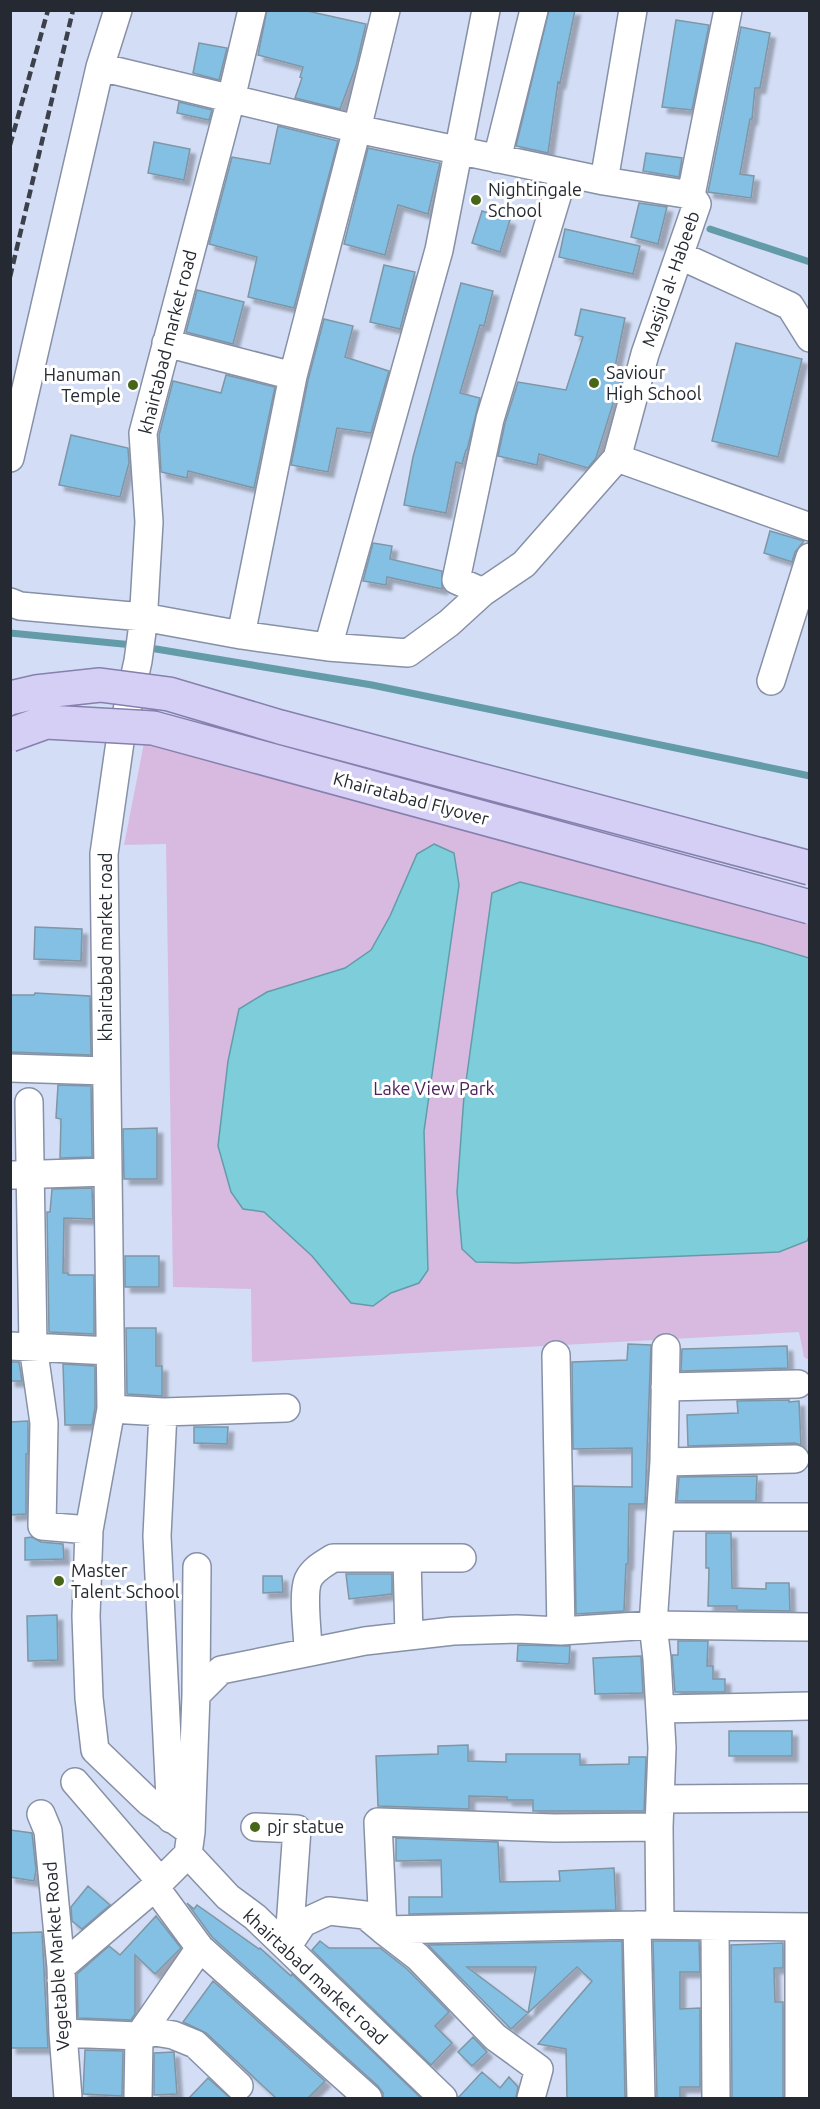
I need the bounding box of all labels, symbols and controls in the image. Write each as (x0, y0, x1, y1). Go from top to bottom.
place label: Nightingale School (488, 179, 582, 220)
marker: Nightingale School (469, 193, 483, 207)
street label: Masjid al- Habeeb (637, 208, 703, 349)
street label: khairtabad market road (134, 248, 200, 436)
place label: Saviour High School (606, 362, 702, 403)
place label: Hanuman Temple (44, 364, 121, 405)
marker: Saviour High School (587, 376, 601, 390)
marker: Hanuman Temple (126, 378, 140, 392)
street label: Khairatabad Flyover (331, 768, 492, 829)
street label: khairtabad market road (95, 852, 115, 1042)
park label: Lake View Park (373, 1078, 495, 1098)
place label: Master Talent School (71, 1560, 180, 1601)
marker: Master Talent School (52, 1574, 66, 1588)
place label: pjr statue (267, 1816, 344, 1836)
marker: pjr statue (248, 1820, 262, 1834)
street label: Vegetable Market Road (39, 1861, 73, 2051)
street label: khairtabad market road (240, 1904, 392, 2048)

